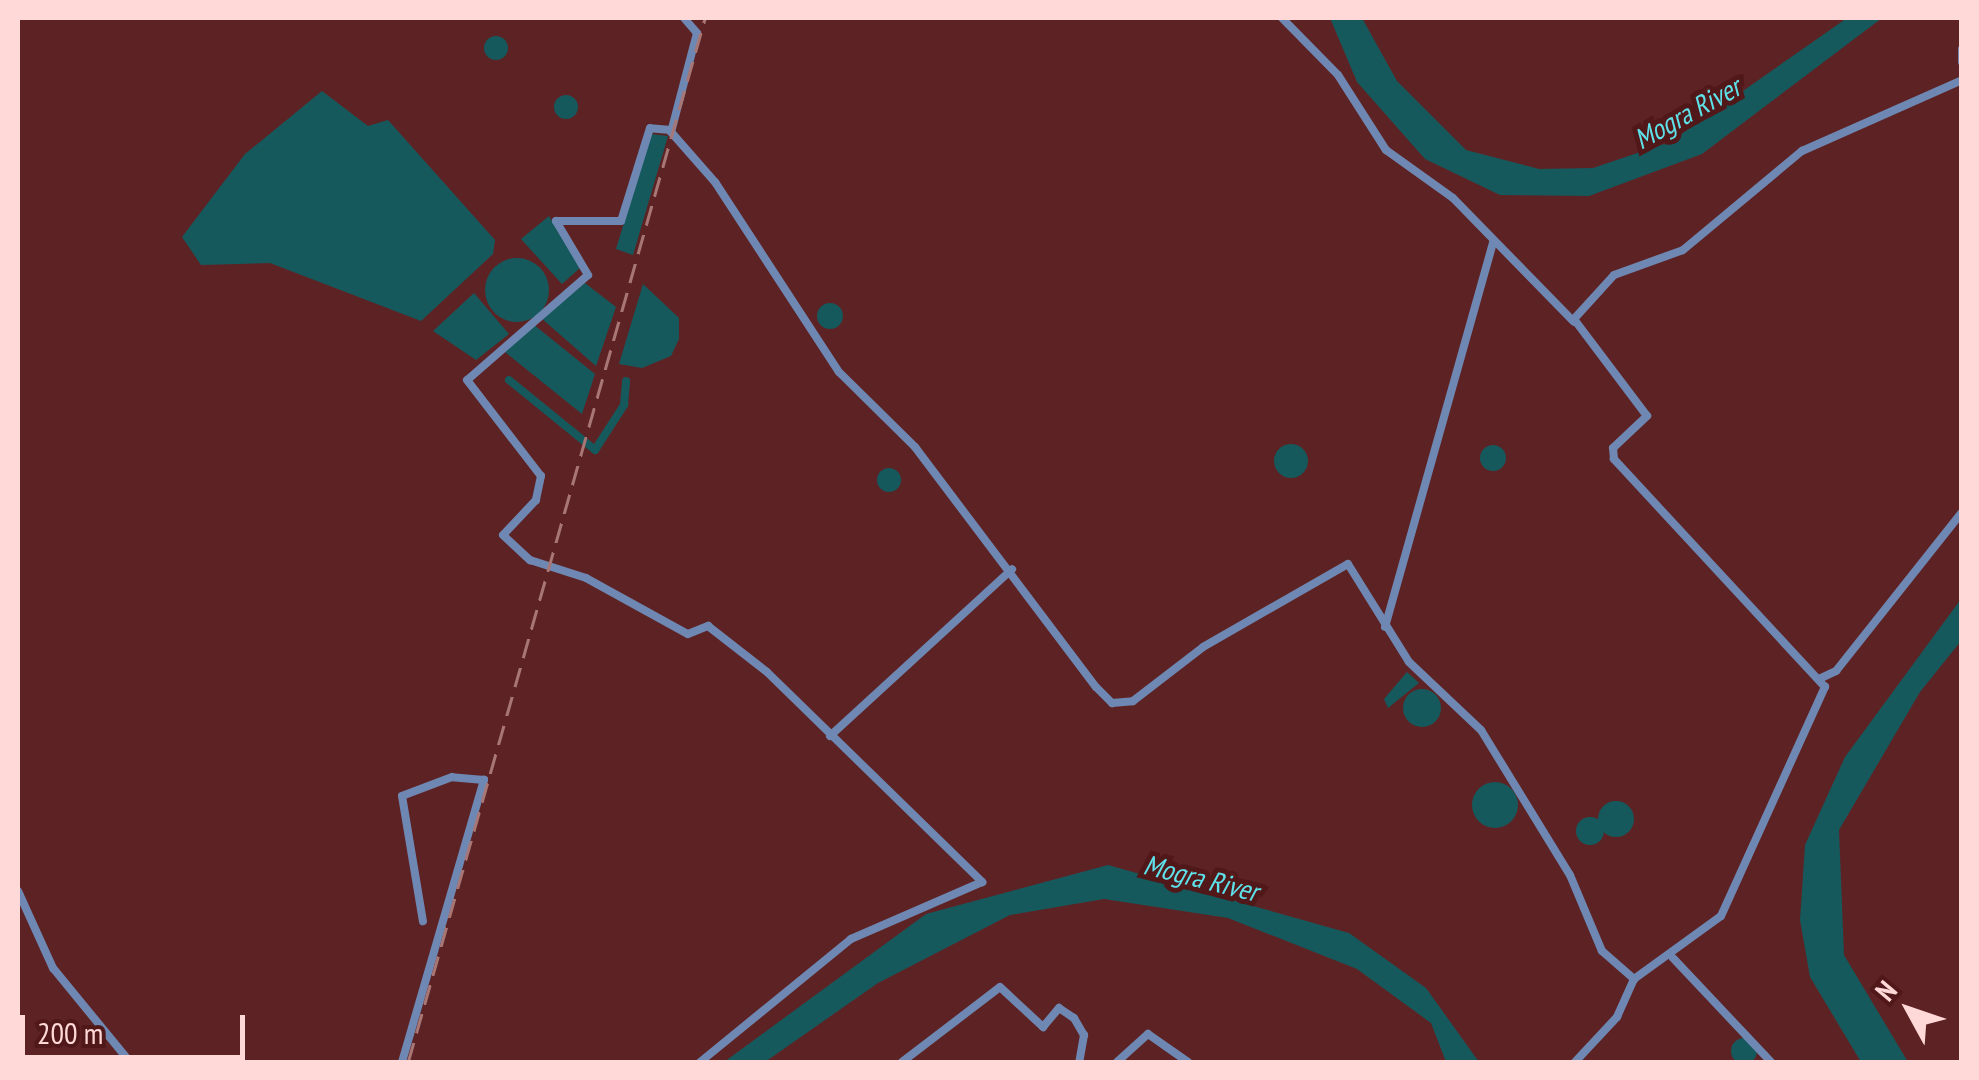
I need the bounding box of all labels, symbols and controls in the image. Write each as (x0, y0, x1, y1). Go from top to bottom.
water label: Mogra River (1628, 70, 1746, 156)
water label: Mogra River (1140, 848, 1262, 908)
north arrow (1859, 960, 1959, 1060)
text: N (1867, 973, 1905, 1008)
scale bar (25, 995, 250, 1057)
text: 200 m (37, 1013, 103, 1052)

